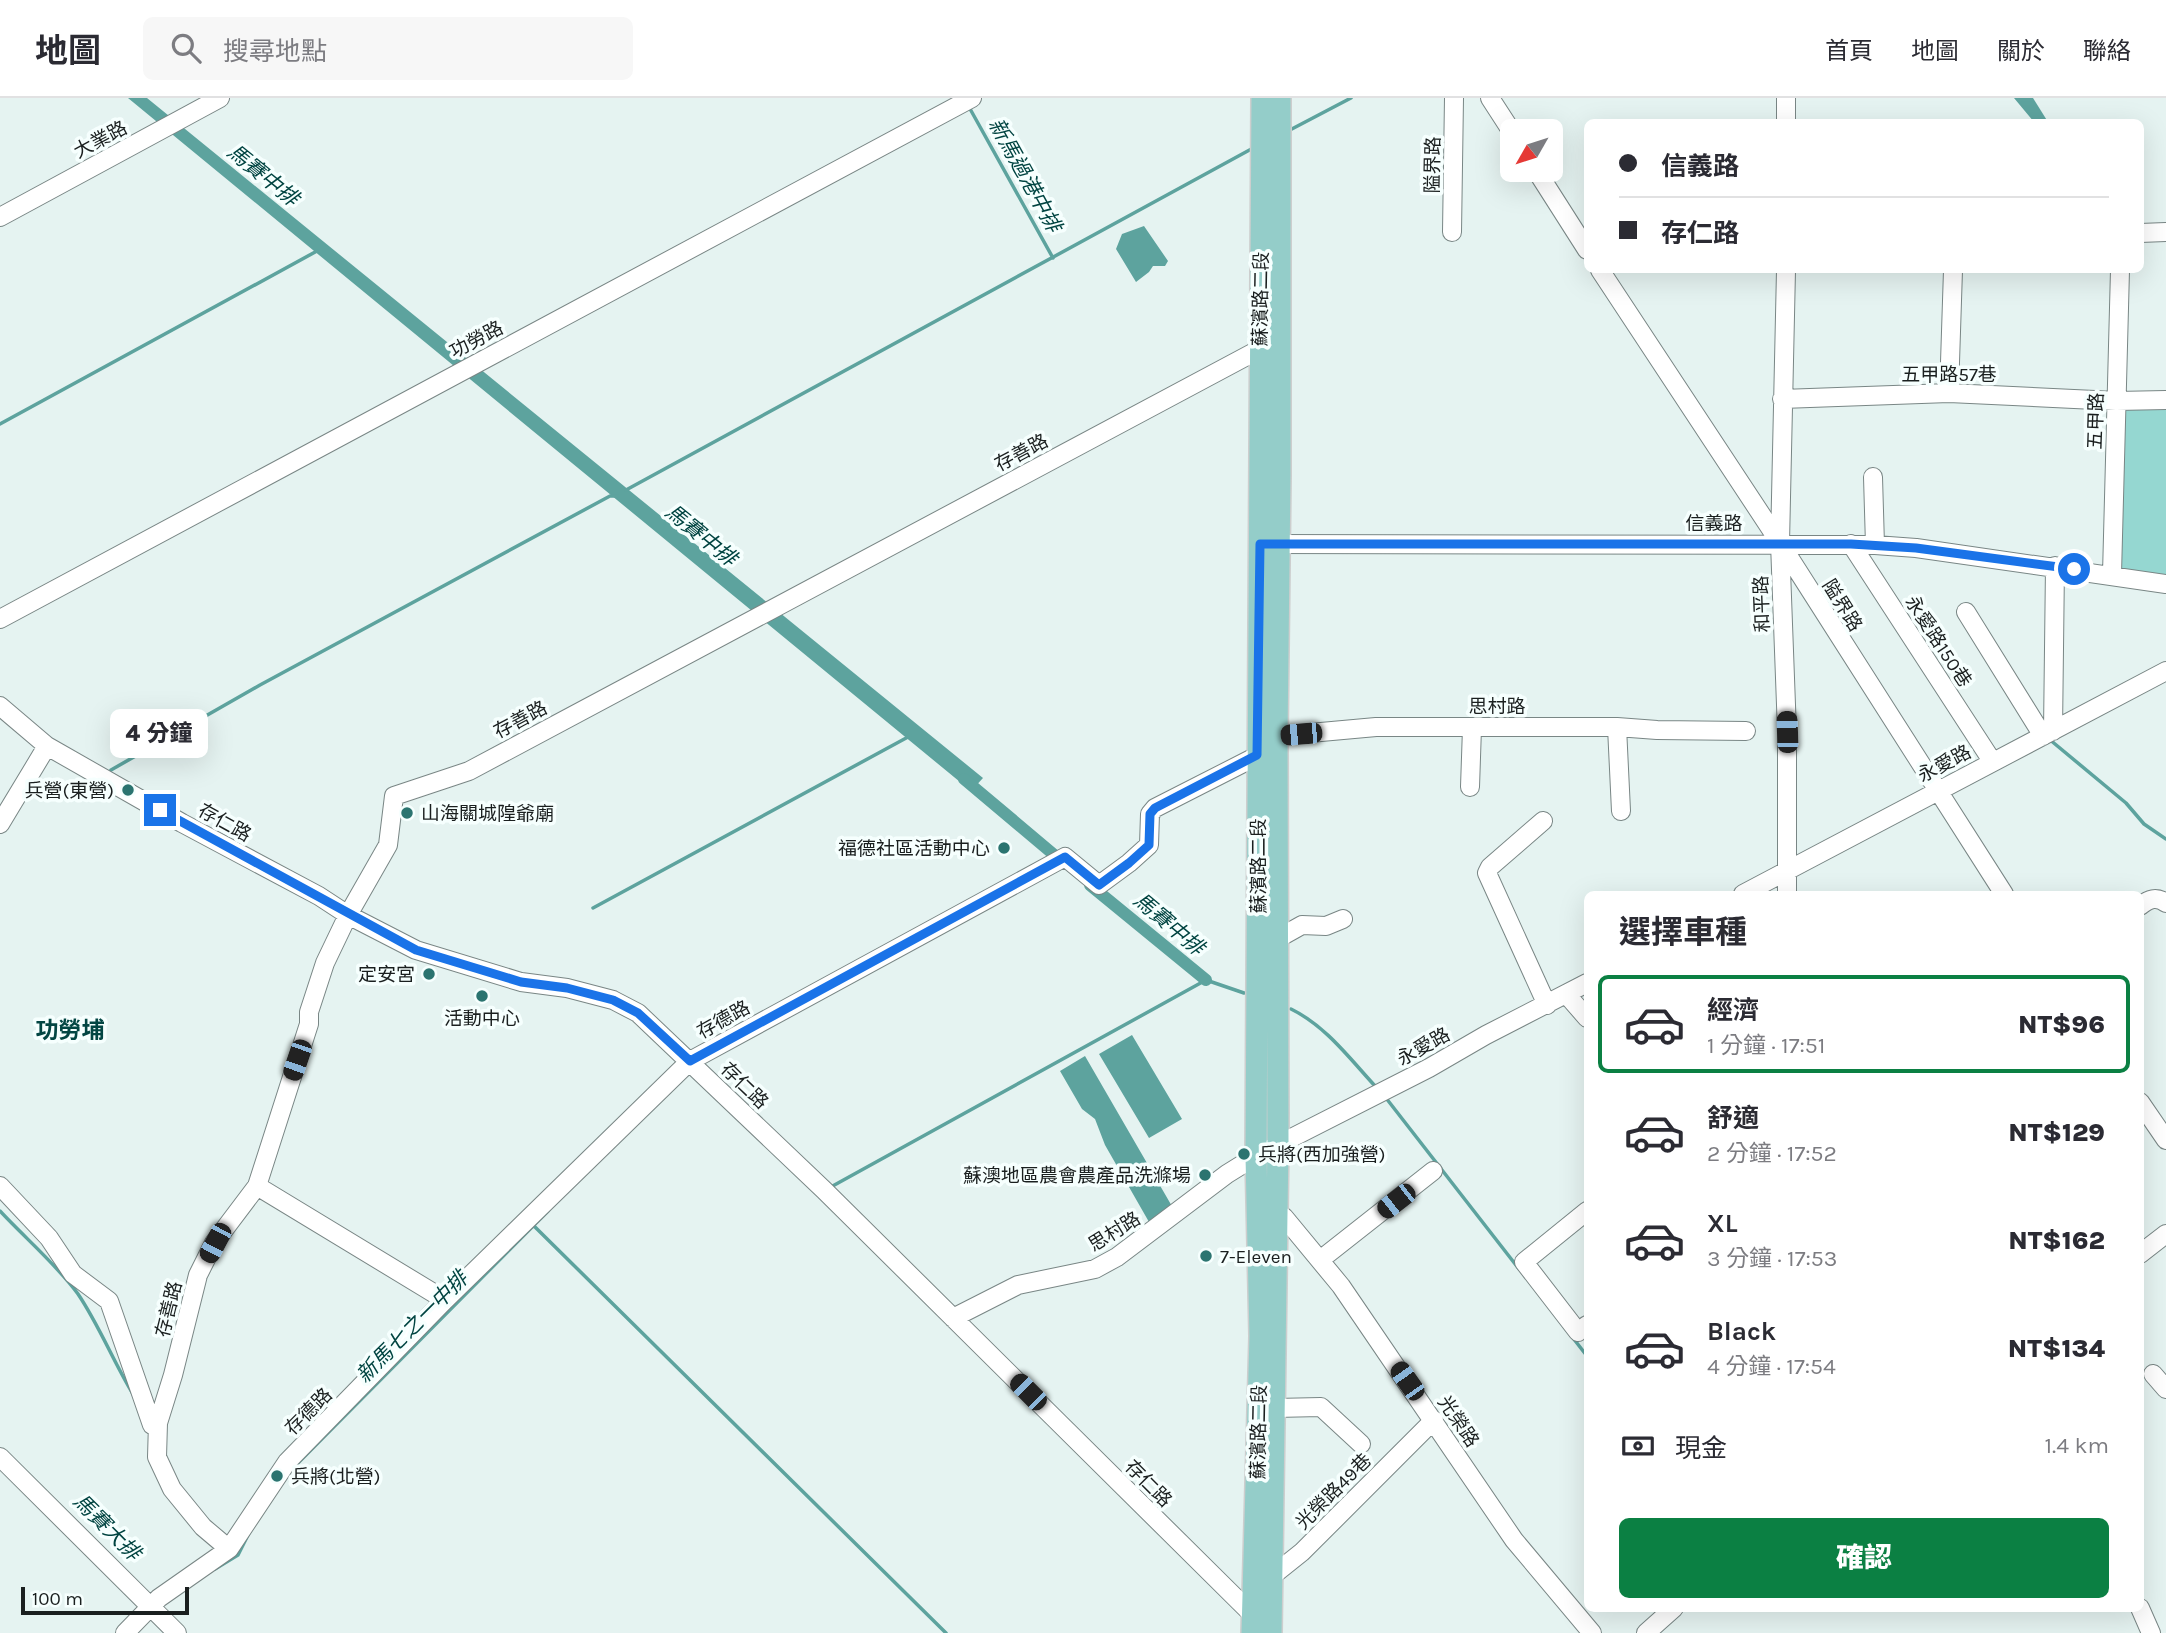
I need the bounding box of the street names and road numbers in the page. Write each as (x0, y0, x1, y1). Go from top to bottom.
street label: 大業路 (70, 117, 131, 163)
street label: 隘界路 (1422, 136, 1444, 194)
street label: 蘇濱路二段 (1249, 251, 1273, 347)
street label: 功勞路 (446, 317, 507, 363)
street label: 五甲路57巷 (1901, 364, 1997, 386)
street label: 五甲路 (2084, 392, 2108, 450)
street label: 存善路 (991, 430, 1052, 476)
street label: 信義路 (1685, 513, 1743, 535)
street label: 和平路 (1750, 575, 1774, 633)
street label: 隘界路 (1818, 576, 1867, 636)
street label: 永愛路150巷 (1901, 592, 1976, 691)
street label: 思村路 (1468, 696, 1526, 718)
street label: 存善路 (490, 697, 551, 743)
street label: 永愛路 (1914, 741, 1975, 787)
street label: 存仁路 (194, 799, 255, 846)
street label: 蘇濱路二段 (1248, 818, 1270, 914)
street label: 存德路 (693, 996, 754, 1043)
street label: 永愛路 (1393, 1023, 1454, 1070)
street label: 存仁路 (716, 1058, 772, 1113)
street label: 思村路 (1085, 1207, 1145, 1256)
street label: 存善路 (151, 1279, 187, 1340)
street label: 存德路 (281, 1384, 337, 1440)
street label: 蘇濱路二段 (1247, 1384, 1271, 1480)
street label: 光榮路 (1433, 1392, 1483, 1451)
street label: 光榮路49巷 (1291, 1449, 1376, 1534)
street label: 存仁路 (1120, 1456, 1176, 1512)

